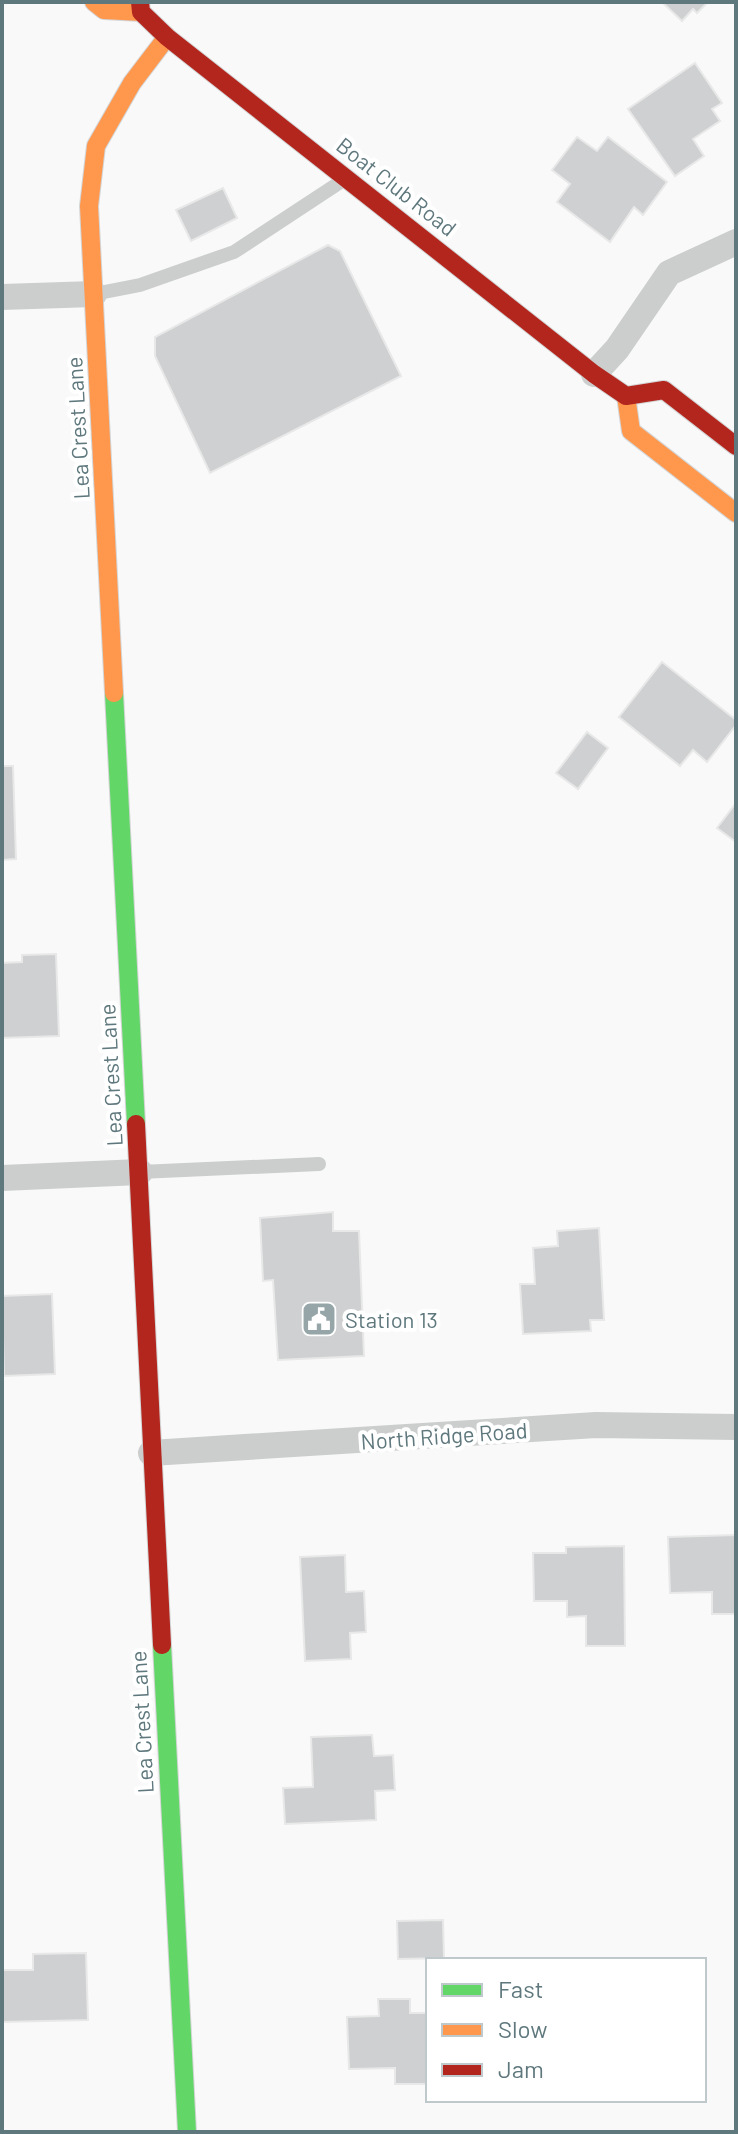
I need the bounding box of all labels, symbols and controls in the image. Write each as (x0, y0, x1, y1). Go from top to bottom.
street label: Boat Club Road (332, 131, 462, 241)
street label: Lea Crest Lane (60, 356, 94, 500)
street label: Lea Crest Lane (93, 1003, 127, 1147)
public building icon: Station 13 (300, 1300, 338, 1338)
place label: Station 13 (345, 1306, 438, 1332)
street label: North Ridge Road (360, 1416, 528, 1454)
street label: Lea Crest Lane (124, 1650, 158, 1794)
legend (426, 1958, 706, 2102)
text: Fast (498, 1974, 543, 2003)
text: Slow (498, 2014, 547, 2043)
text: Jam (498, 2054, 544, 2083)

